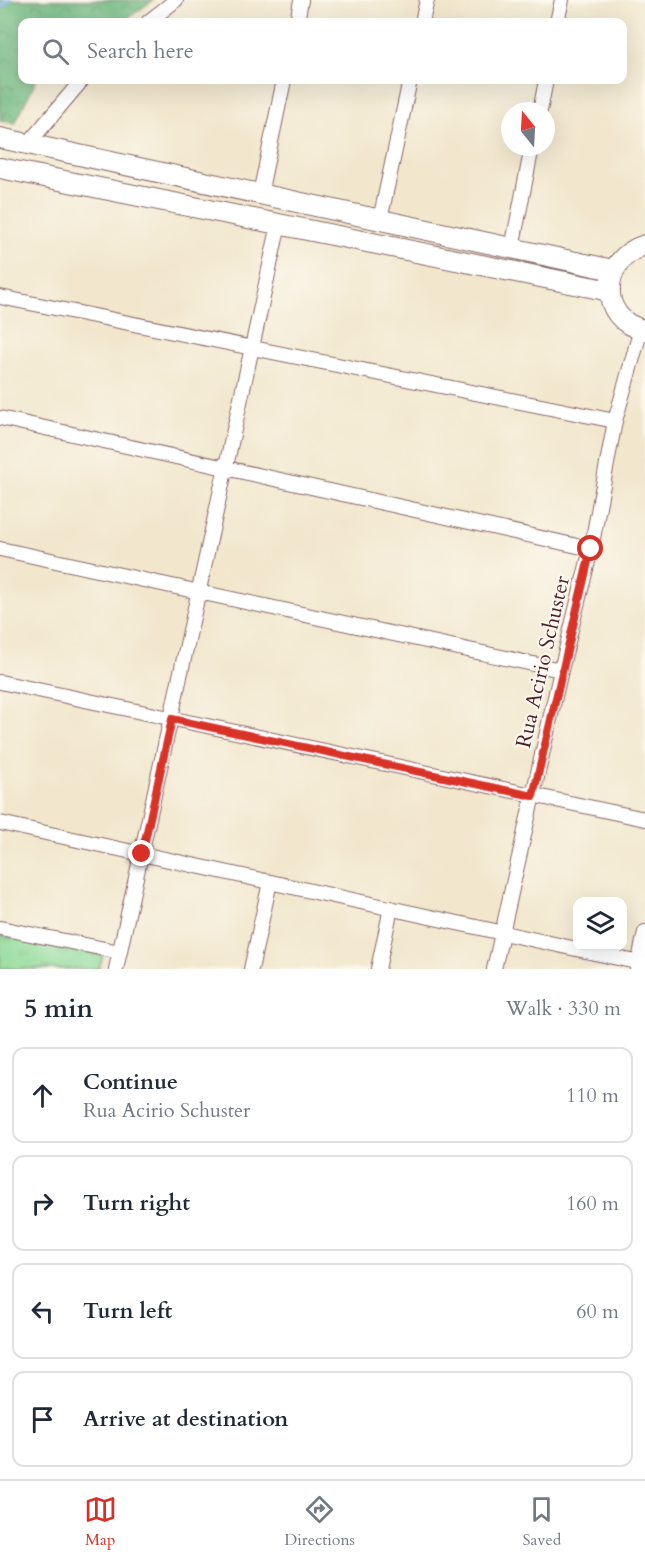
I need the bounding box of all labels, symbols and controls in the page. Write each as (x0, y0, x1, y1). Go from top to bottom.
search box (18, 18, 627, 84)
icon: search (39, 35, 72, 68)
text: Search here (87, 36, 194, 66)
north arrow (501, 102, 555, 156)
route start (577, 535, 603, 561)
street label: Rua Acirio Schuster (509, 573, 577, 751)
route end (128, 840, 154, 866)
map controls (573, 897, 627, 951)
button: layers (573, 897, 627, 951)
text: 5 min (24, 991, 93, 1026)
text: Walk · 330 m (506, 995, 621, 1022)
text: Continue (83, 1067, 178, 1097)
icon: ahead (26, 1079, 59, 1112)
text: 110 m (566, 1082, 619, 1109)
text: Rua Acirio Schuster (83, 1097, 250, 1124)
icon: right (26, 1187, 59, 1220)
text: Turn right (83, 1188, 190, 1218)
text: 160 m (566, 1190, 619, 1217)
icon: left (26, 1295, 59, 1328)
text: Turn left (83, 1296, 172, 1326)
text: 60 m (576, 1298, 619, 1325)
icon: arrive (26, 1403, 59, 1436)
text: Arrive at destination (83, 1404, 288, 1434)
tab: Map (84, 1493, 117, 1551)
tab: Directions (284, 1493, 355, 1551)
tab: Saved (522, 1493, 561, 1551)

